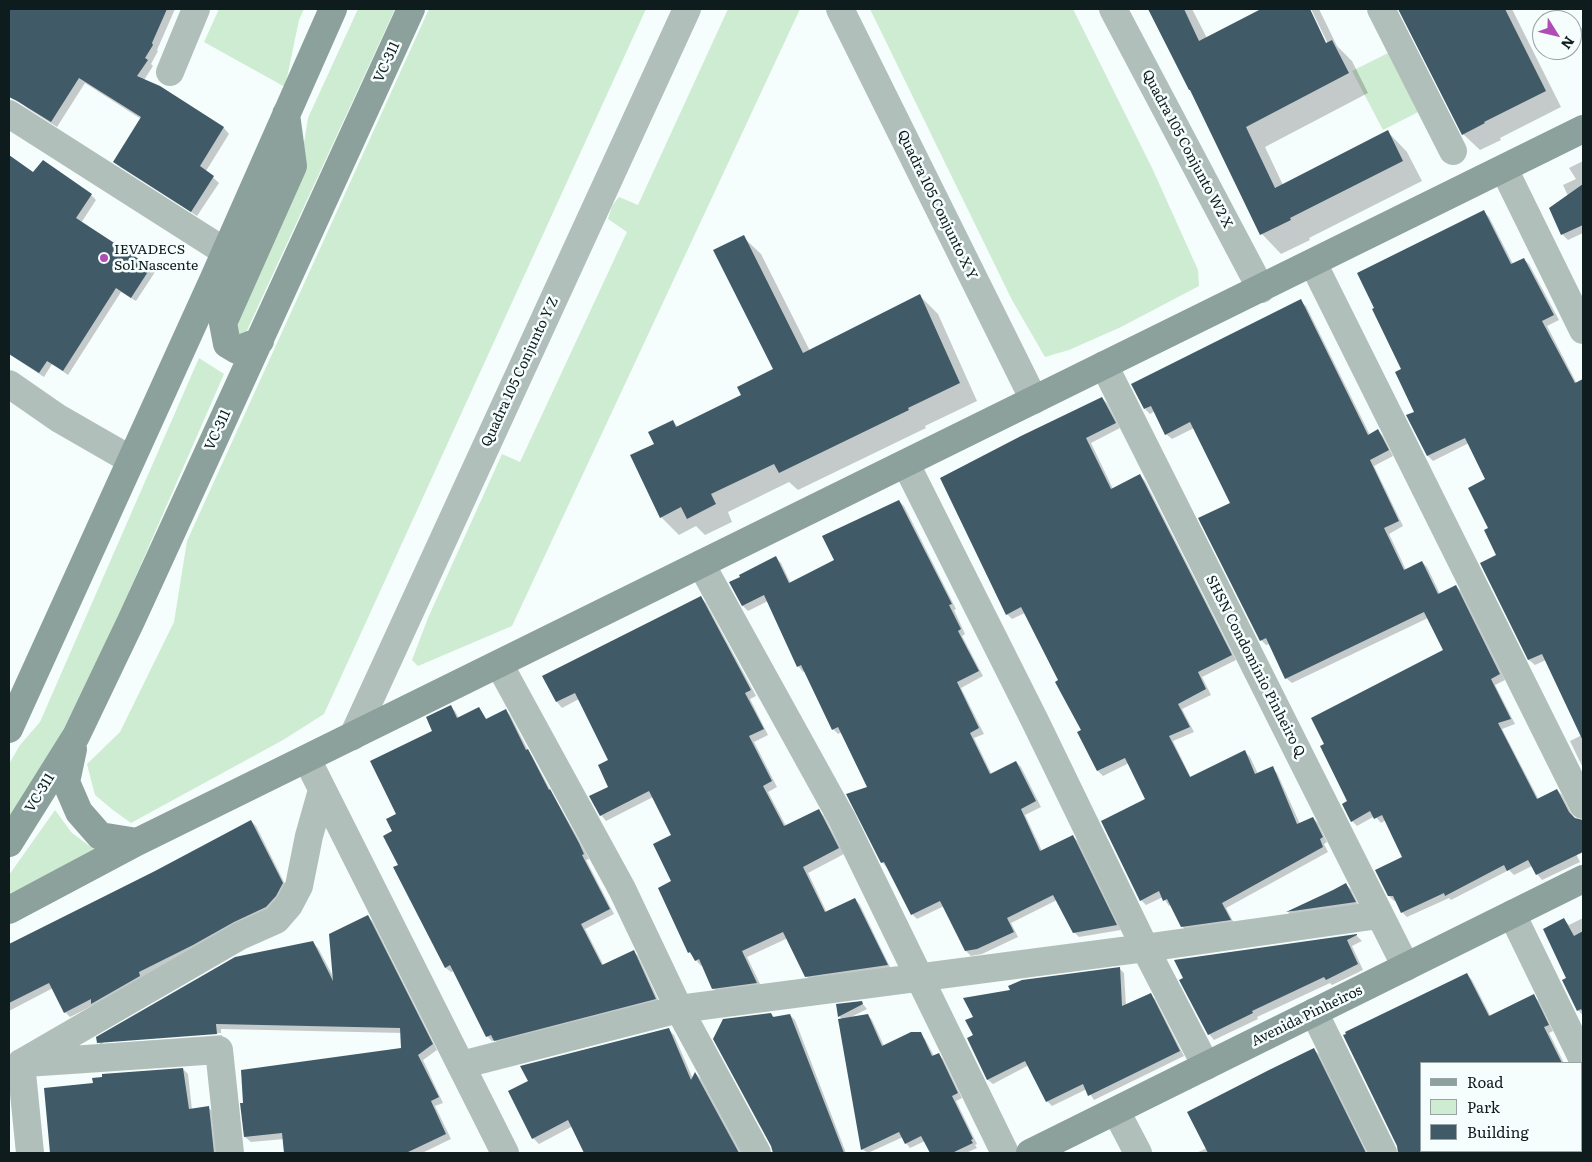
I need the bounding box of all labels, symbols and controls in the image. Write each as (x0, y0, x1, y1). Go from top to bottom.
north arrow (1532, 10, 1582, 60)
text: N (1557, 33, 1580, 54)
street label: VC-311 (370, 39, 404, 85)
street label: Quadra 105 Conjunto W2 X (1138, 67, 1236, 231)
street label: Quadra 105 Conjunto X Y (893, 127, 981, 283)
place label: IEVADECS Sol Nascente (114, 242, 198, 274)
marker: IEVADECS Sol Nascente (98, 252, 110, 264)
street label: Quadra 105 Conjunto Y Z (478, 294, 562, 450)
street label: VC-311 (201, 407, 235, 453)
street label: SHSN Condomínio Pinheiro Q (1202, 573, 1308, 759)
street label: VC-311 (22, 770, 58, 816)
street label: Avenida Pinheiros (1249, 982, 1365, 1050)
legend (1420, 1062, 1582, 1152)
text: Road (1467, 1070, 1503, 1093)
text: Park (1467, 1095, 1500, 1118)
text: Building (1467, 1120, 1529, 1143)

